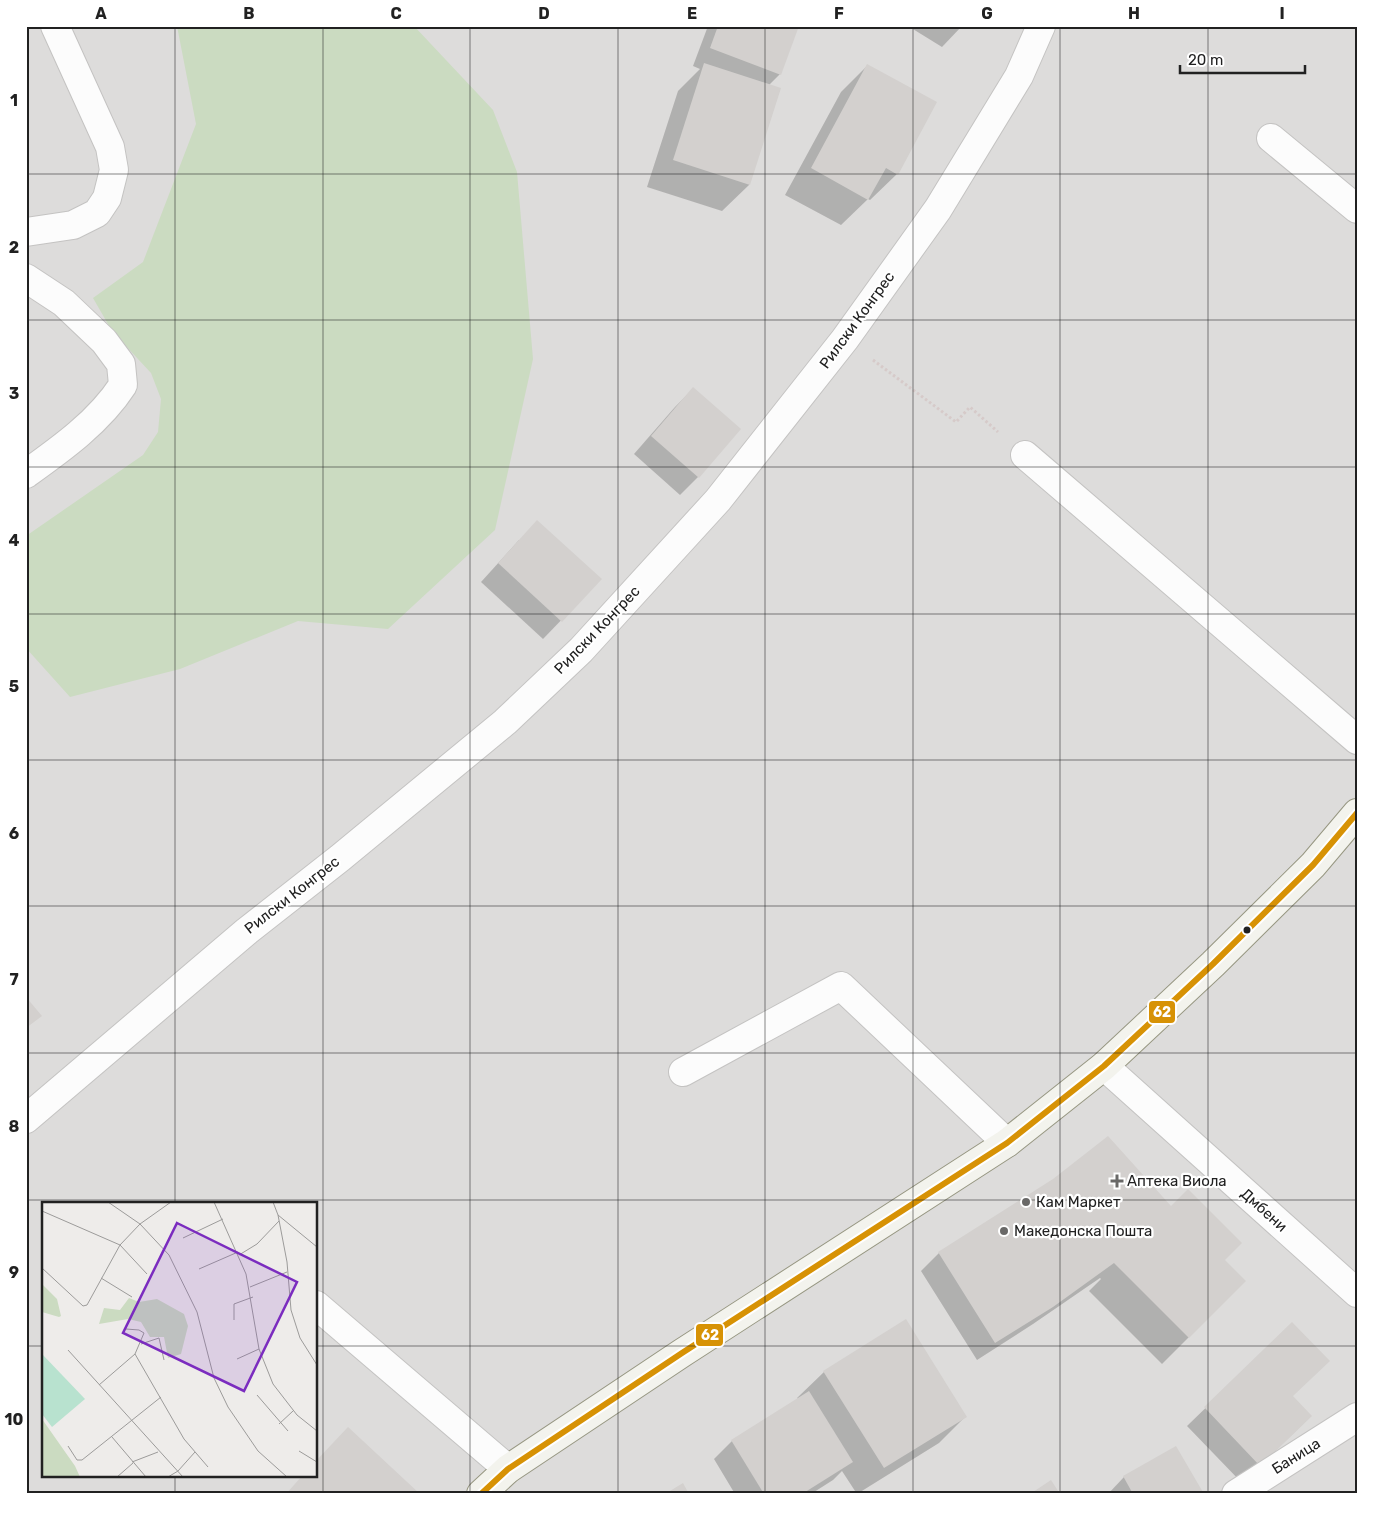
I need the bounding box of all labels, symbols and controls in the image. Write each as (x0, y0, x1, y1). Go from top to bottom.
text: A (95, 4, 107, 23)
text: B (243, 4, 255, 23)
text: C (390, 4, 402, 23)
text: D (538, 4, 550, 23)
text: E (687, 4, 697, 23)
text: F (834, 4, 844, 23)
text: G (981, 4, 993, 23)
text: H (1128, 4, 1140, 23)
text: I (1279, 4, 1285, 23)
scale bar (1180, 42, 1306, 74)
text: 20 m (1188, 51, 1223, 69)
text: 1 (10, 91, 18, 110)
text: 2 (9, 238, 19, 257)
street label: Рилски Конгрес (816, 268, 898, 372)
text: 3 (9, 384, 19, 403)
text: 4 (9, 531, 20, 550)
street label: Рилски Конгрес (550, 582, 644, 678)
text: 5 (9, 677, 19, 696)
text: 6 (9, 824, 19, 843)
street label: Рилски Конгрес (241, 852, 343, 938)
unlabelled marker (1242, 925, 1252, 935)
text: 7 (9, 970, 19, 989)
line badge: 62 (1148, 1000, 1176, 1024)
text: 62 (1153, 1004, 1171, 1021)
text: 8 (9, 1117, 20, 1136)
place label: Аптека Виола (1127, 1172, 1227, 1190)
marker: Аптека Виола (1111, 1175, 1123, 1187)
street label: Дмбени (1237, 1184, 1291, 1236)
place label: Кам Маркет (1036, 1193, 1121, 1211)
marker: Кам Маркет (1020, 1196, 1032, 1208)
inset map (42, 1202, 318, 1478)
place label: Македонска Пошта (1014, 1222, 1152, 1240)
marker: Македонска Пошта (998, 1225, 1010, 1237)
text: 9 (9, 1263, 19, 1282)
line badge: 62 (695, 1323, 724, 1347)
text: 62 (701, 1327, 719, 1344)
text: 10 (5, 1410, 24, 1429)
street label: Баница (1268, 1434, 1324, 1478)

